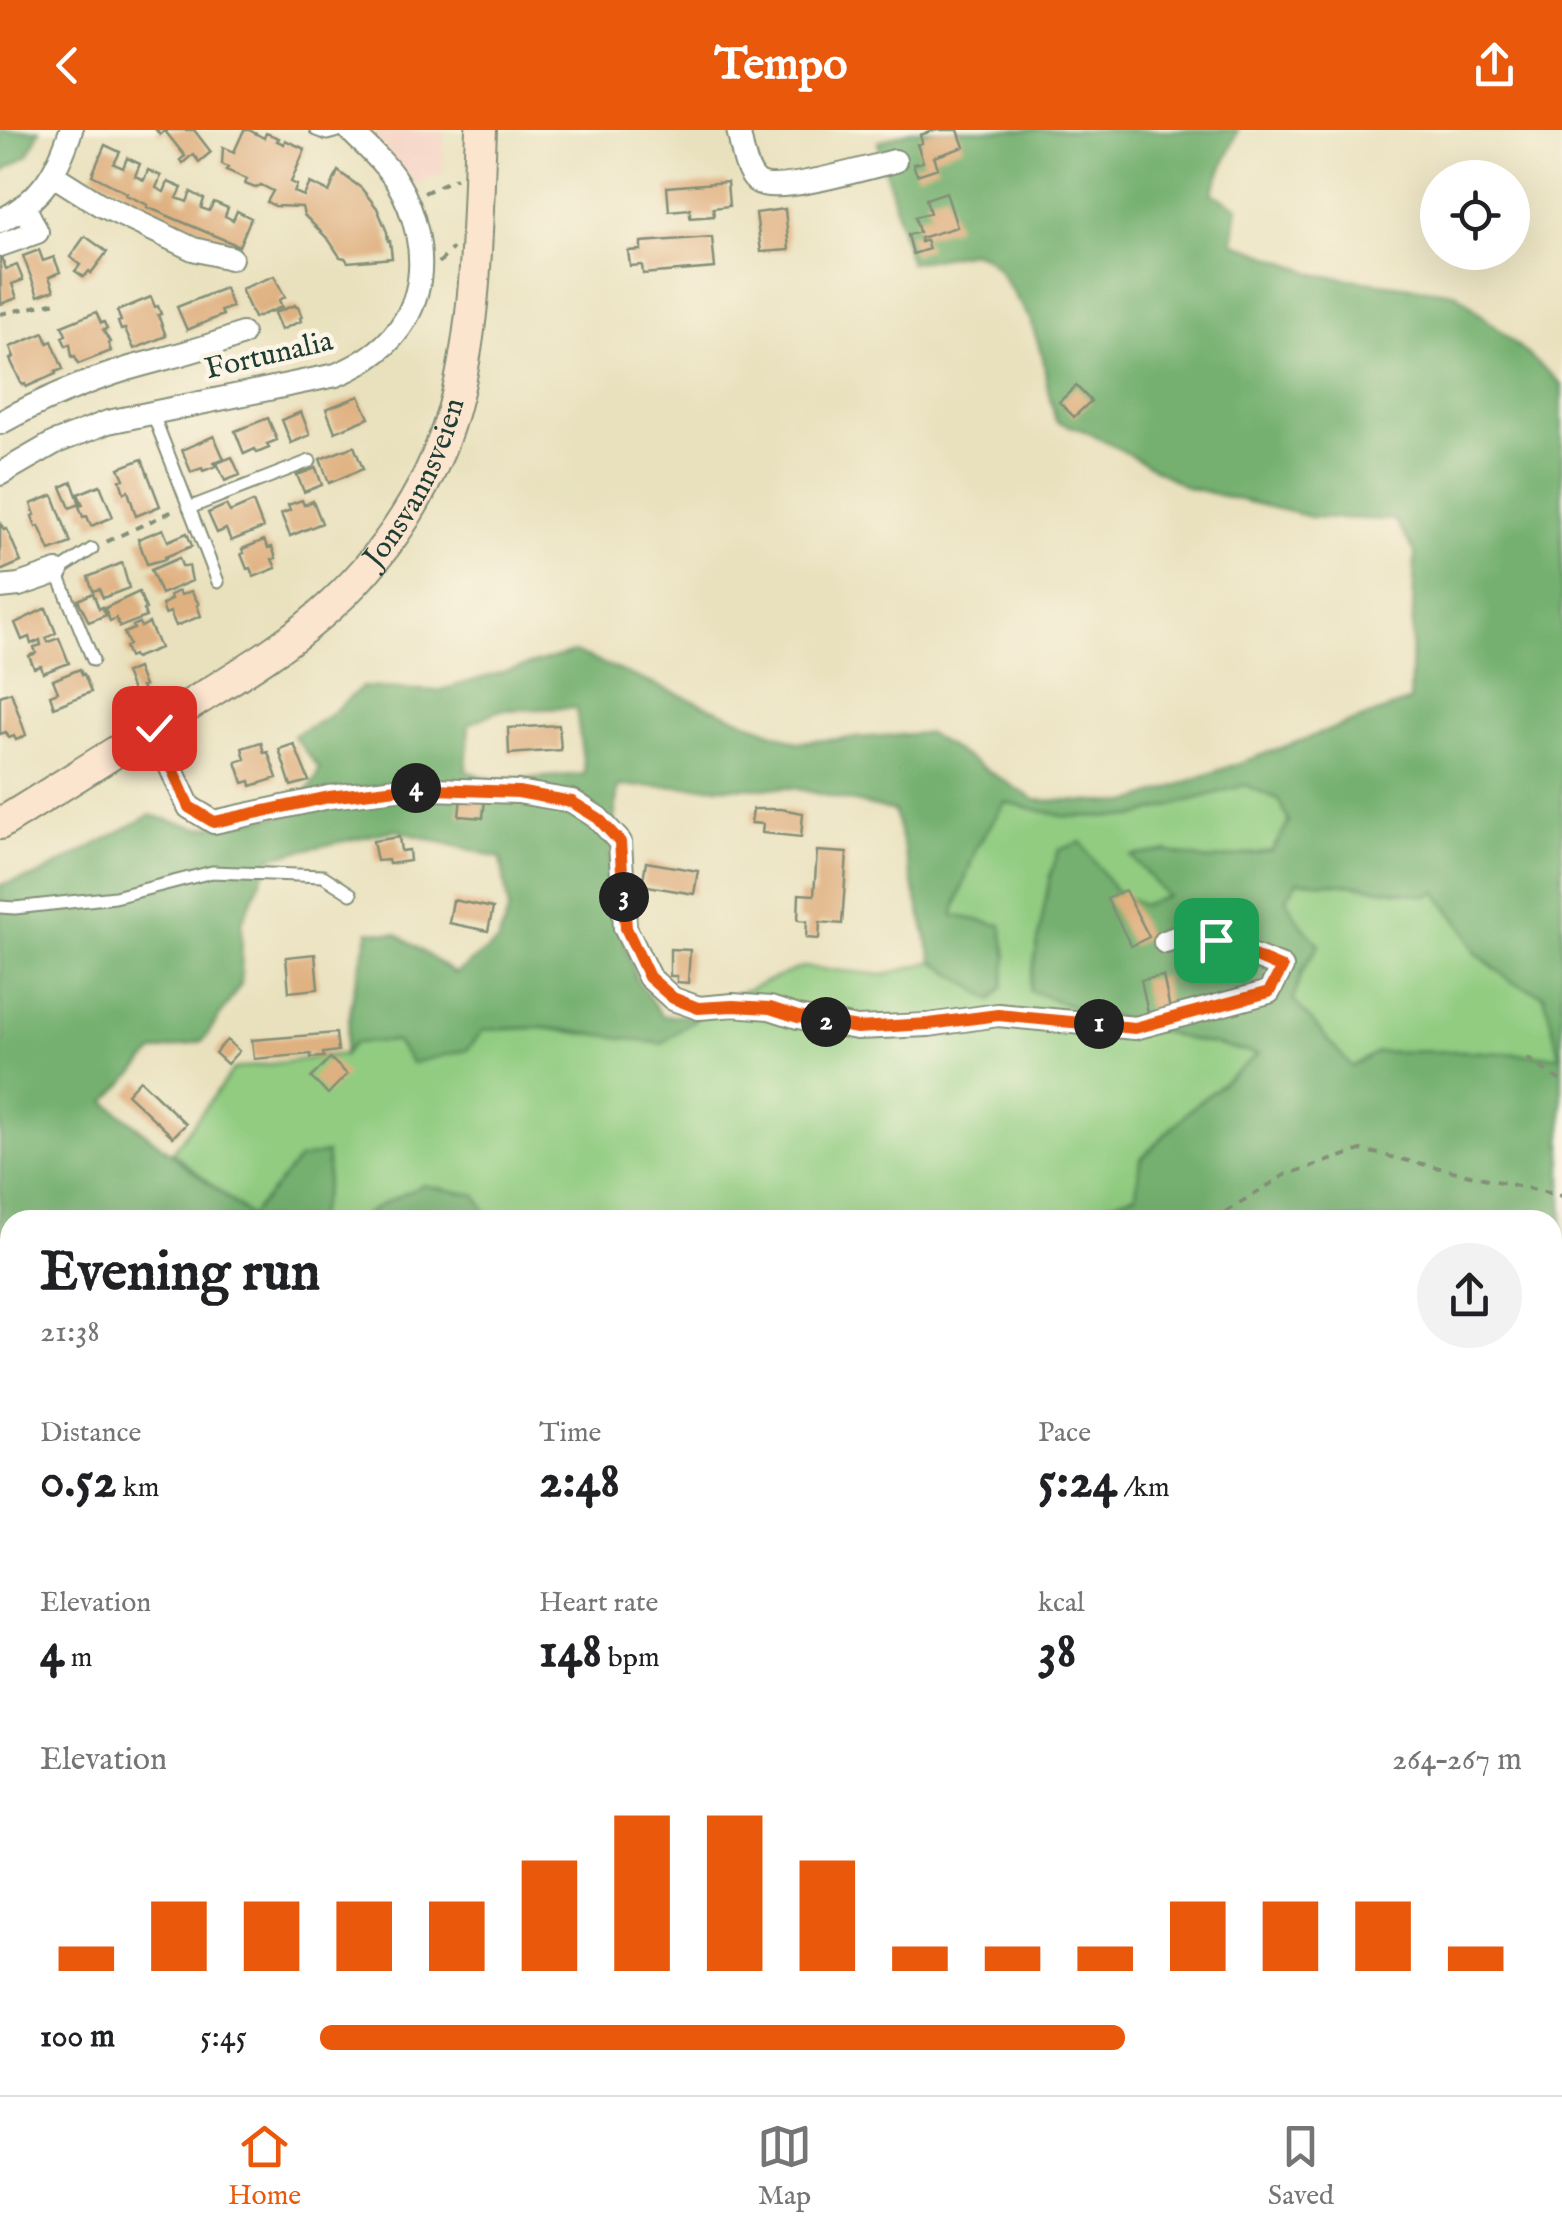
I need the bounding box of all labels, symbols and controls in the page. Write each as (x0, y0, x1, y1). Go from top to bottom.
text: Tempo (715, 37, 847, 94)
icon: back (40, 38, 95, 93)
icon: share (1467, 38, 1522, 93)
map controls (1420, 160, 1530, 270)
button: locate (1420, 160, 1530, 270)
street label: Fortunalia (201, 323, 337, 389)
street label: Jonsvannsveien (354, 394, 474, 578)
pin (112, 686, 197, 771)
icon: check (127, 701, 182, 756)
pin: 4 (391, 763, 441, 813)
text: 4 (409, 770, 423, 805)
pin: 3 (599, 872, 649, 922)
text: 3 (619, 879, 629, 914)
pin (1174, 898, 1259, 983)
icon: arrive (1189, 913, 1244, 968)
pin: 2 (801, 997, 851, 1047)
pin: 1 (1074, 999, 1124, 1049)
text: 2 (819, 1004, 833, 1039)
text: 1 (1094, 1006, 1104, 1041)
text: Evening run (40, 1239, 320, 1309)
button: share (1417, 1243, 1522, 1348)
text: 21:38 (40, 1312, 100, 1353)
text: Distance (40, 1416, 141, 1451)
text: Time (539, 1416, 601, 1451)
text: Pace (1038, 1416, 1091, 1451)
text: 0.52 (40, 1451, 117, 1514)
text: 2:48 (539, 1451, 620, 1514)
text: 5:24 (1038, 1451, 1117, 1514)
text: km (117, 1471, 159, 1506)
text: /km (1117, 1471, 1170, 1506)
text: Elevation (40, 1586, 151, 1621)
text: Heart rate (539, 1586, 658, 1621)
text: kcal (1038, 1586, 1085, 1621)
text: 4 (40, 1621, 65, 1684)
text: 148 (539, 1621, 602, 1684)
text: 38 (1038, 1621, 1076, 1684)
text: m (65, 1641, 92, 1676)
text: bpm (602, 1641, 660, 1676)
text: Elevation (40, 1740, 167, 1781)
text: 264–267 m (1392, 1740, 1522, 1781)
text: 100 m (40, 2017, 115, 2058)
text: 5:45 (200, 2017, 247, 2058)
tab: Home (228, 2119, 301, 2214)
tab: Map (757, 2119, 812, 2214)
tab: Saved (1268, 2119, 1334, 2214)

